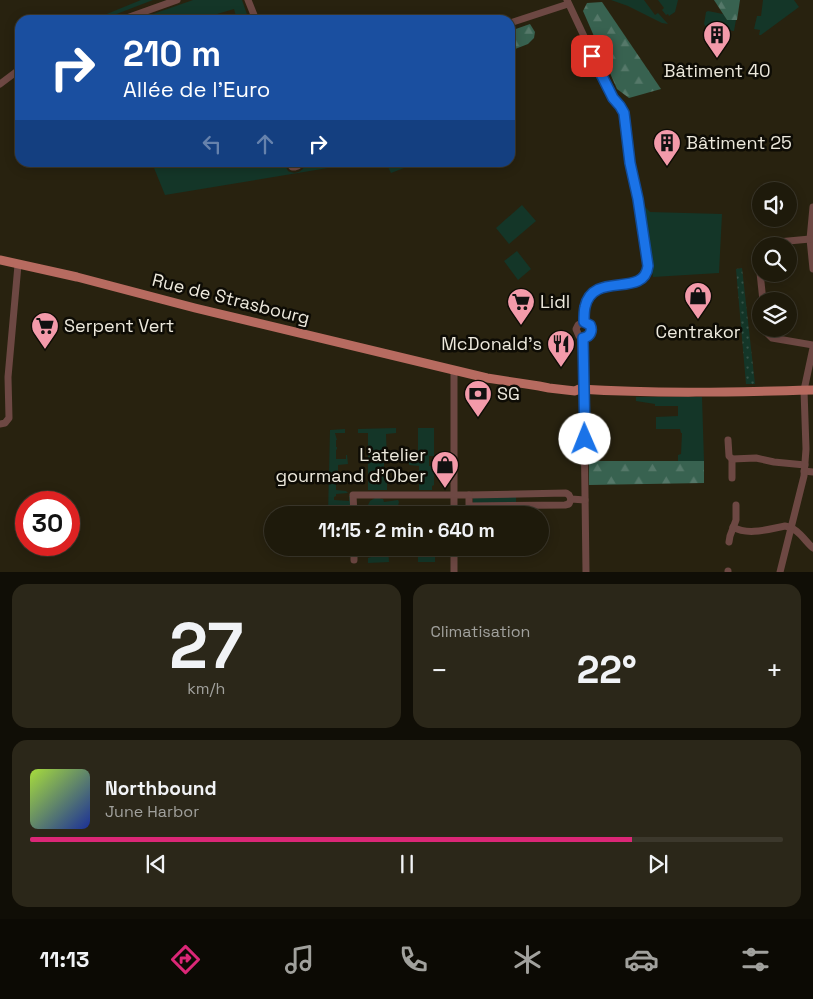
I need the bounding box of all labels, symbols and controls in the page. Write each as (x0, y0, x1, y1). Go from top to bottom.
building icon: Bâtiment 40 (702, 20, 732, 59)
text: 210 m (123, 32, 221, 76)
icon: right (40, 35, 105, 100)
pin (571, 35, 613, 77)
icon: arrive (578, 42, 606, 70)
place label: Bâtiment 40 (664, 59, 770, 82)
text: Allée de l'Euro (123, 75, 270, 103)
building icon: Bâtiment 25 (652, 128, 682, 167)
icon: left (198, 130, 226, 158)
icon: ahead (251, 130, 279, 158)
icon: right (304, 130, 332, 158)
place label: Bâtiment 25 (686, 131, 792, 154)
map controls (752, 182, 797, 337)
button: sound (752, 182, 797, 227)
button: search (752, 237, 797, 282)
street label: Rue de Strasbourg (150, 268, 312, 329)
shop icon: Centrakor (683, 281, 713, 320)
supermarket icon: Lidl (506, 287, 536, 326)
place label: Lidl (540, 290, 570, 313)
button: layers (752, 292, 797, 337)
supermarket icon: Serpent Vert (30, 311, 60, 350)
place label: Serpent Vert (64, 314, 174, 337)
place label: Centrakor (655, 320, 741, 343)
restaurant icon: McDonald's (546, 329, 576, 368)
place label: McDonald's (441, 332, 542, 355)
bank icon: SG (463, 379, 493, 418)
place label: SG (497, 382, 520, 405)
position arrow (558, 412, 610, 464)
place label: L'atelier gourmand d'Ober (275, 443, 426, 487)
shop icon: L'atelier gourmand d'Ober (430, 450, 460, 489)
speed limit sign: 30 (15, 491, 80, 556)
text: 11:15 · 2 min · 640 m (318, 518, 495, 543)
text: 27 (169, 604, 243, 687)
text: Climatisation (431, 621, 530, 642)
text: 22° (577, 646, 637, 694)
text: − (431, 652, 448, 688)
text: + (766, 652, 783, 688)
text: km/h (187, 678, 225, 699)
text: Northbound (105, 776, 217, 801)
text: June Harbor (105, 801, 199, 822)
icon: previous (142, 850, 170, 878)
icon: pause (393, 850, 421, 878)
icon: next (644, 850, 672, 878)
icon: directions (168, 942, 203, 977)
icon: music (282, 942, 317, 977)
icon: phone (396, 942, 431, 977)
icon: climate (510, 942, 545, 977)
icon: car (624, 942, 659, 977)
icon: filters (738, 942, 773, 977)
text: 11:13 (40, 945, 89, 973)

